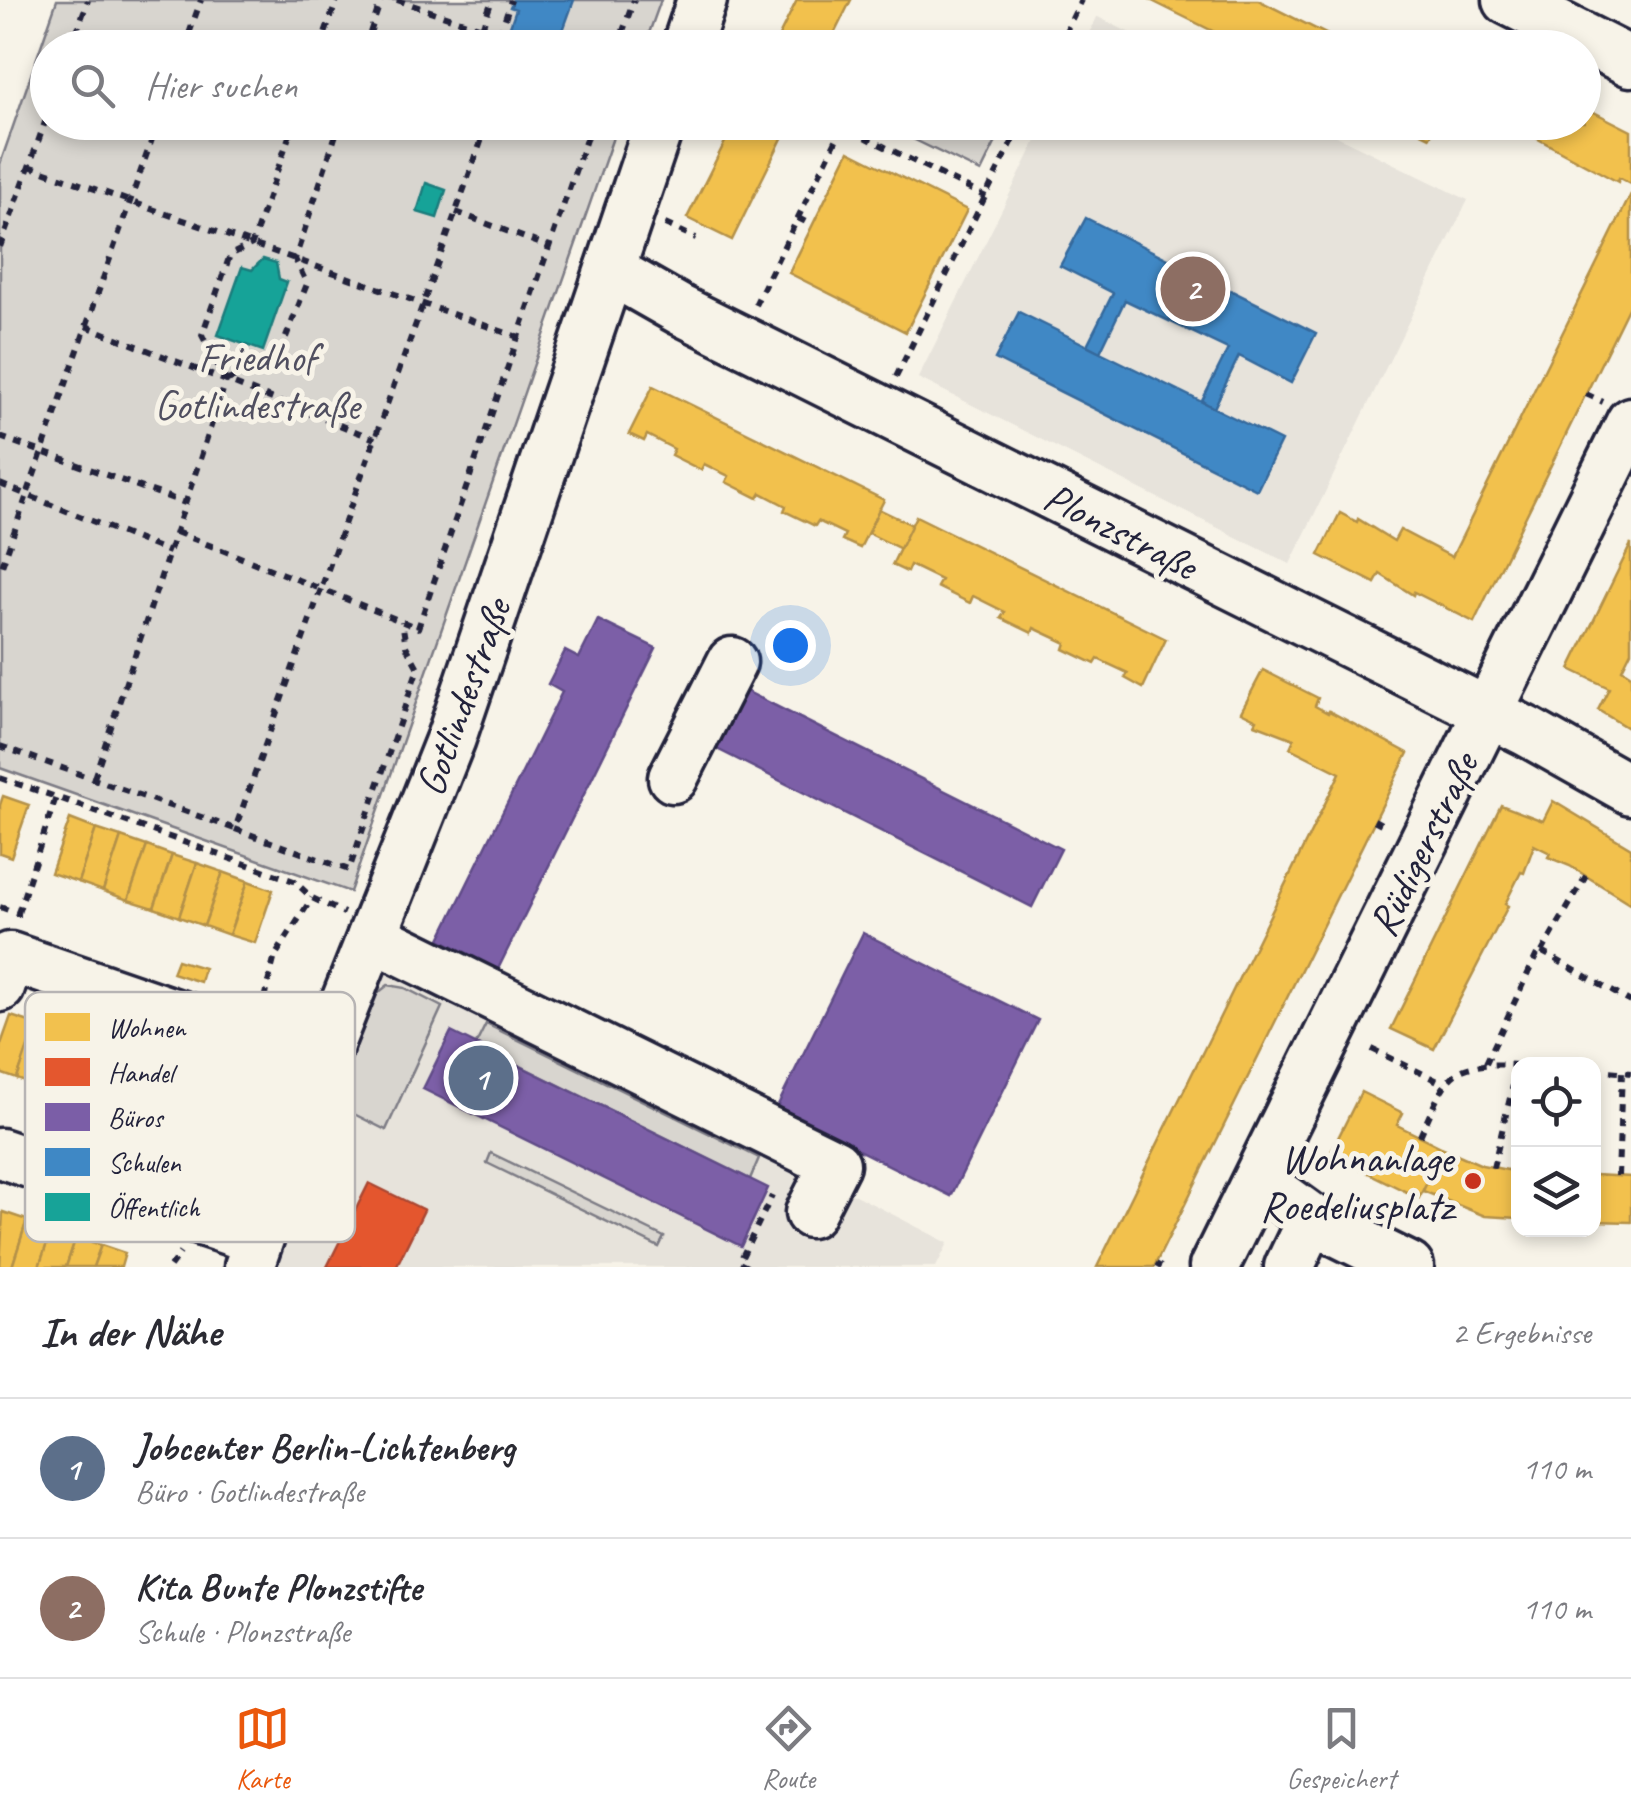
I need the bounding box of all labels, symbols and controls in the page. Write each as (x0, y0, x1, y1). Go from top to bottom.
search box (30, 30, 1601, 140)
icon: search (65, 58, 120, 113)
text: Hier suchen (145, 62, 297, 109)
pin: 2 (1160, 252, 1226, 326)
park label: Friedhof Gotlindestraße (154, 331, 363, 432)
street label: Plonzstraße (1035, 470, 1209, 594)
street label: Gotlindestraße (403, 589, 525, 803)
your location (765, 620, 816, 671)
street label: Rüdigerstraße (1356, 741, 1492, 945)
legend (25, 992, 355, 1242)
text: Wohnen (108, 1010, 187, 1045)
pin: 1 (448, 1040, 514, 1116)
text: Handel (108, 1055, 179, 1090)
map controls (1511, 1057, 1601, 1237)
button: locate (1511, 1057, 1601, 1147)
text: Büros (108, 1100, 165, 1135)
place label: Wohnanlage Roedeliusplatz (1260, 1132, 1458, 1233)
text: Schulen (108, 1145, 182, 1180)
button: layers (1511, 1147, 1601, 1237)
marker: Wohnanlage Roedeliusplatz (1462, 1170, 1484, 1192)
text: Öffentlich (108, 1190, 201, 1225)
text: In der Nähe (40, 1306, 221, 1359)
text: 2 Ergebnisse (1452, 1312, 1591, 1353)
text: Jobcenter Berlin-Lichtenberg (135, 1424, 515, 1471)
text: 1 (65, 1448, 80, 1489)
text: 110 m (1522, 1448, 1591, 1489)
text: Büro · Gotlindestraße (135, 1471, 364, 1512)
text: Kita Bunte Plonzstifte (135, 1564, 421, 1611)
text: 2 (65, 1588, 80, 1629)
text: 110 m (1522, 1588, 1591, 1629)
text: Schule · Plonzstraße (135, 1611, 350, 1652)
tab: Karte (235, 1701, 290, 1796)
tab: Route (761, 1701, 816, 1796)
tab: Gespeichert (1287, 1701, 1396, 1796)

